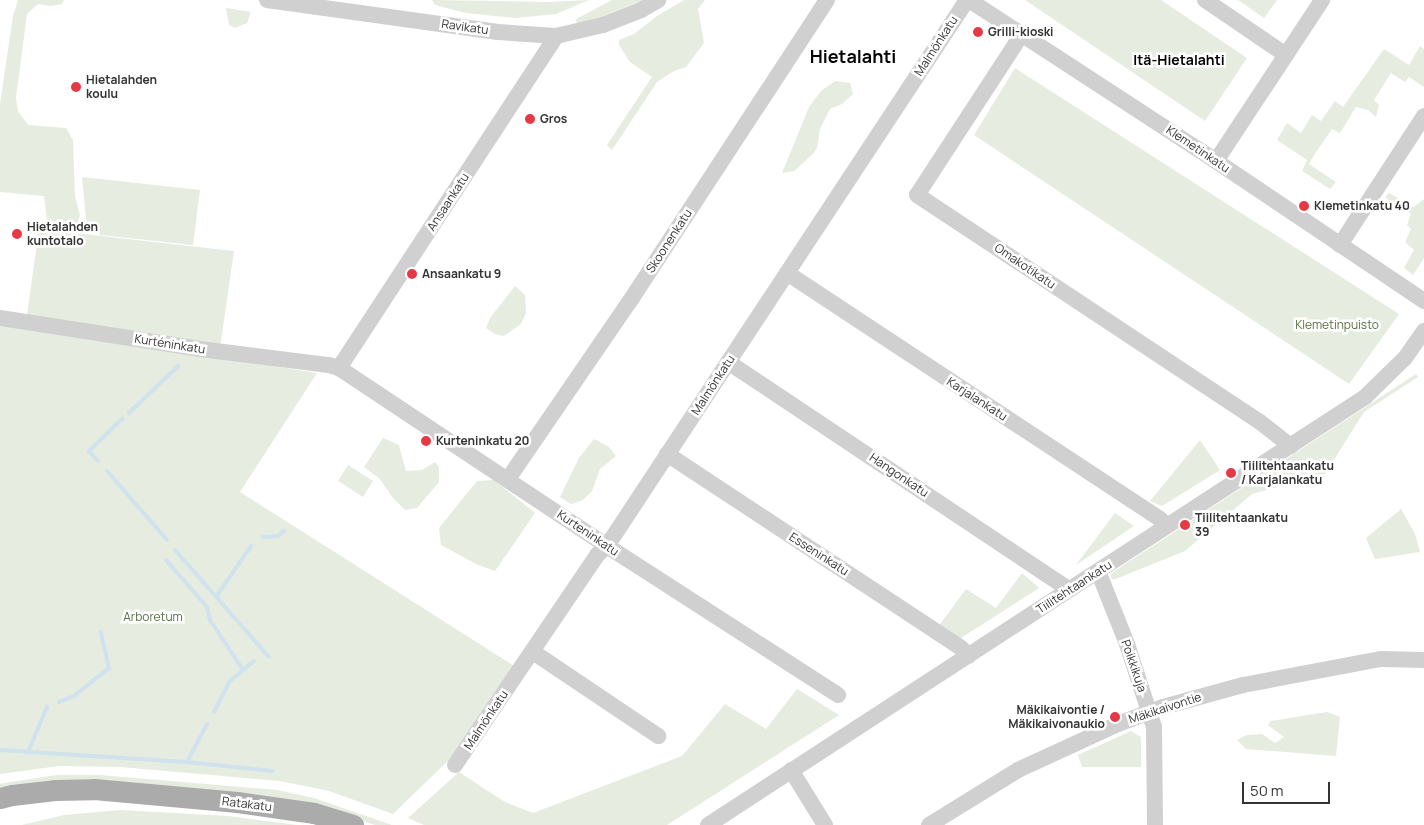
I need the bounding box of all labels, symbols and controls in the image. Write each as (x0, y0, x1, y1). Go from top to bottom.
street label: Malmönkatu (911, 13, 961, 79)
street label: Ravikatu (441, 17, 489, 37)
place label: Grilli-kioski (988, 25, 1053, 39)
marker: Grilli-kioski (972, 26, 984, 38)
district label: Hietalahti (810, 45, 896, 67)
district label: Itä-Hietalahti (1133, 52, 1225, 68)
place label: Hietalahden koulu (86, 73, 157, 101)
marker: Hietalahden koulu (70, 81, 82, 93)
place label: Gros (540, 112, 567, 126)
marker: Gros (524, 113, 536, 125)
street label: Klemetinkatu (1164, 123, 1232, 175)
street label: Ansaankatu (424, 170, 472, 234)
place label: Klemetinkatu 40 (1314, 199, 1410, 213)
marker: Klemetinkatu 40 (1298, 200, 1310, 212)
street label: Skoonenkatu (643, 206, 695, 276)
place label: Hietalahden kuntotalo (27, 220, 98, 248)
marker: Hietalahden kuntotalo (11, 228, 23, 240)
street label: Omakotikatu (992, 240, 1058, 292)
place label: Ansaankatu 9 (422, 267, 501, 281)
marker: Ansaankatu 9 (406, 268, 418, 280)
park label: Klemetinpuisto (1295, 318, 1379, 332)
street label: Kurténinkatu (134, 331, 206, 357)
street label: Malmönkatu (688, 352, 738, 418)
street label: Karjalankatu (944, 374, 1010, 424)
place label: Kurteninkatu 20 (436, 434, 529, 448)
marker: Kurteninkatu 20 (420, 435, 432, 447)
street label: Hangonkatu (867, 450, 931, 500)
place label: Tiilitehtaankatu / Karjalankatu (1241, 459, 1334, 487)
marker: Tiilitehtaankatu / Karjalankatu (1225, 467, 1237, 479)
street label: Kurteninkatu (554, 507, 622, 559)
place label: Tiilitehtaankatu 39 (1195, 511, 1288, 539)
marker: Tiilitehtaankatu 39 (1179, 519, 1191, 531)
street label: Esseninkatu (787, 529, 851, 579)
street label: Tiilitehtaankatu (1034, 557, 1114, 617)
park label: Arboretum (123, 610, 183, 624)
street label: Poikkikuja (1118, 638, 1150, 694)
street label: Malmönkatu (461, 688, 511, 752)
street label: Mäkikaivontie (1127, 689, 1203, 727)
place label: Mäkikaivontie / Mäkikaivonaukio (1008, 703, 1105, 731)
marker: Mäkikaivontie / Mäkikaivonaukio (1109, 711, 1121, 723)
scale bar (1244, 772, 1332, 804)
text: 50 m (1250, 780, 1284, 801)
street label: Ratakatu (221, 794, 273, 814)

